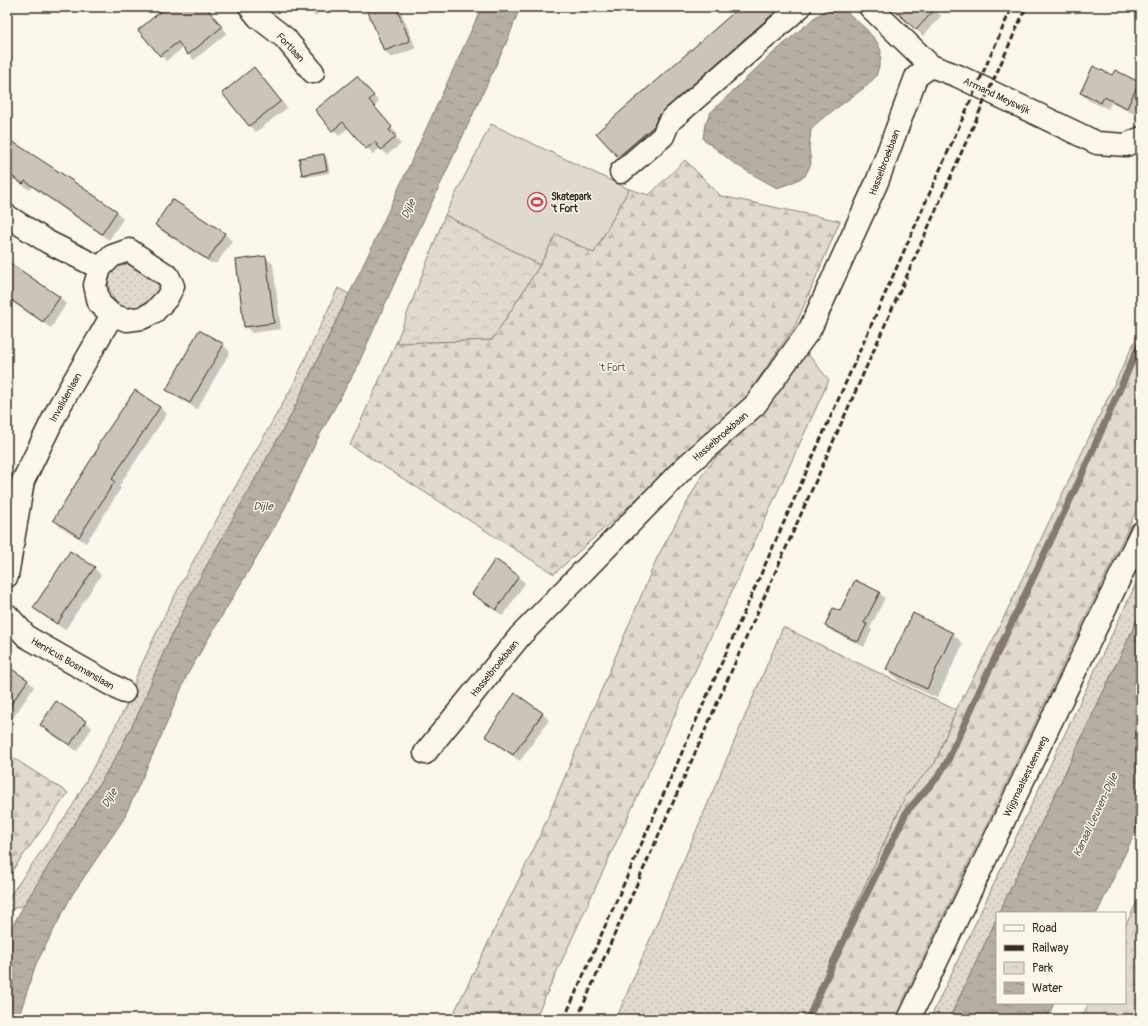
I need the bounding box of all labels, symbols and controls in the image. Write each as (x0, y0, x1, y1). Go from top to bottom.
street label: Fortlaan (274, 31, 307, 65)
street label: Armand Meyswijk (961, 75, 1033, 117)
street label: Hasselbroekbaan (867, 127, 903, 197)
sports icon: Skatepark 't Fort (526, 191, 548, 213)
place label: Skatepark 't Fort (551, 191, 592, 215)
water label: Dijle (399, 196, 419, 221)
park label: 't Fort (599, 362, 626, 374)
street label: Invalidenlaan (47, 371, 84, 424)
street label: Hasselbroekbaan (690, 409, 751, 464)
water label: Dijle (253, 500, 274, 513)
street label: Henricus Bosmanslaan (29, 635, 117, 693)
street label: Hasselbroekbaan (468, 638, 522, 699)
street label: Wijgmaalsesteenweg (1001, 734, 1051, 819)
water label: Kanaal Leuven-Dijle (1070, 770, 1121, 859)
water label: Dijle (99, 785, 121, 810)
legend (996, 912, 1126, 1004)
text: Road (1032, 921, 1057, 936)
text: Railway (1032, 941, 1068, 956)
text: Park (1032, 961, 1053, 976)
text: Water (1032, 981, 1063, 996)

